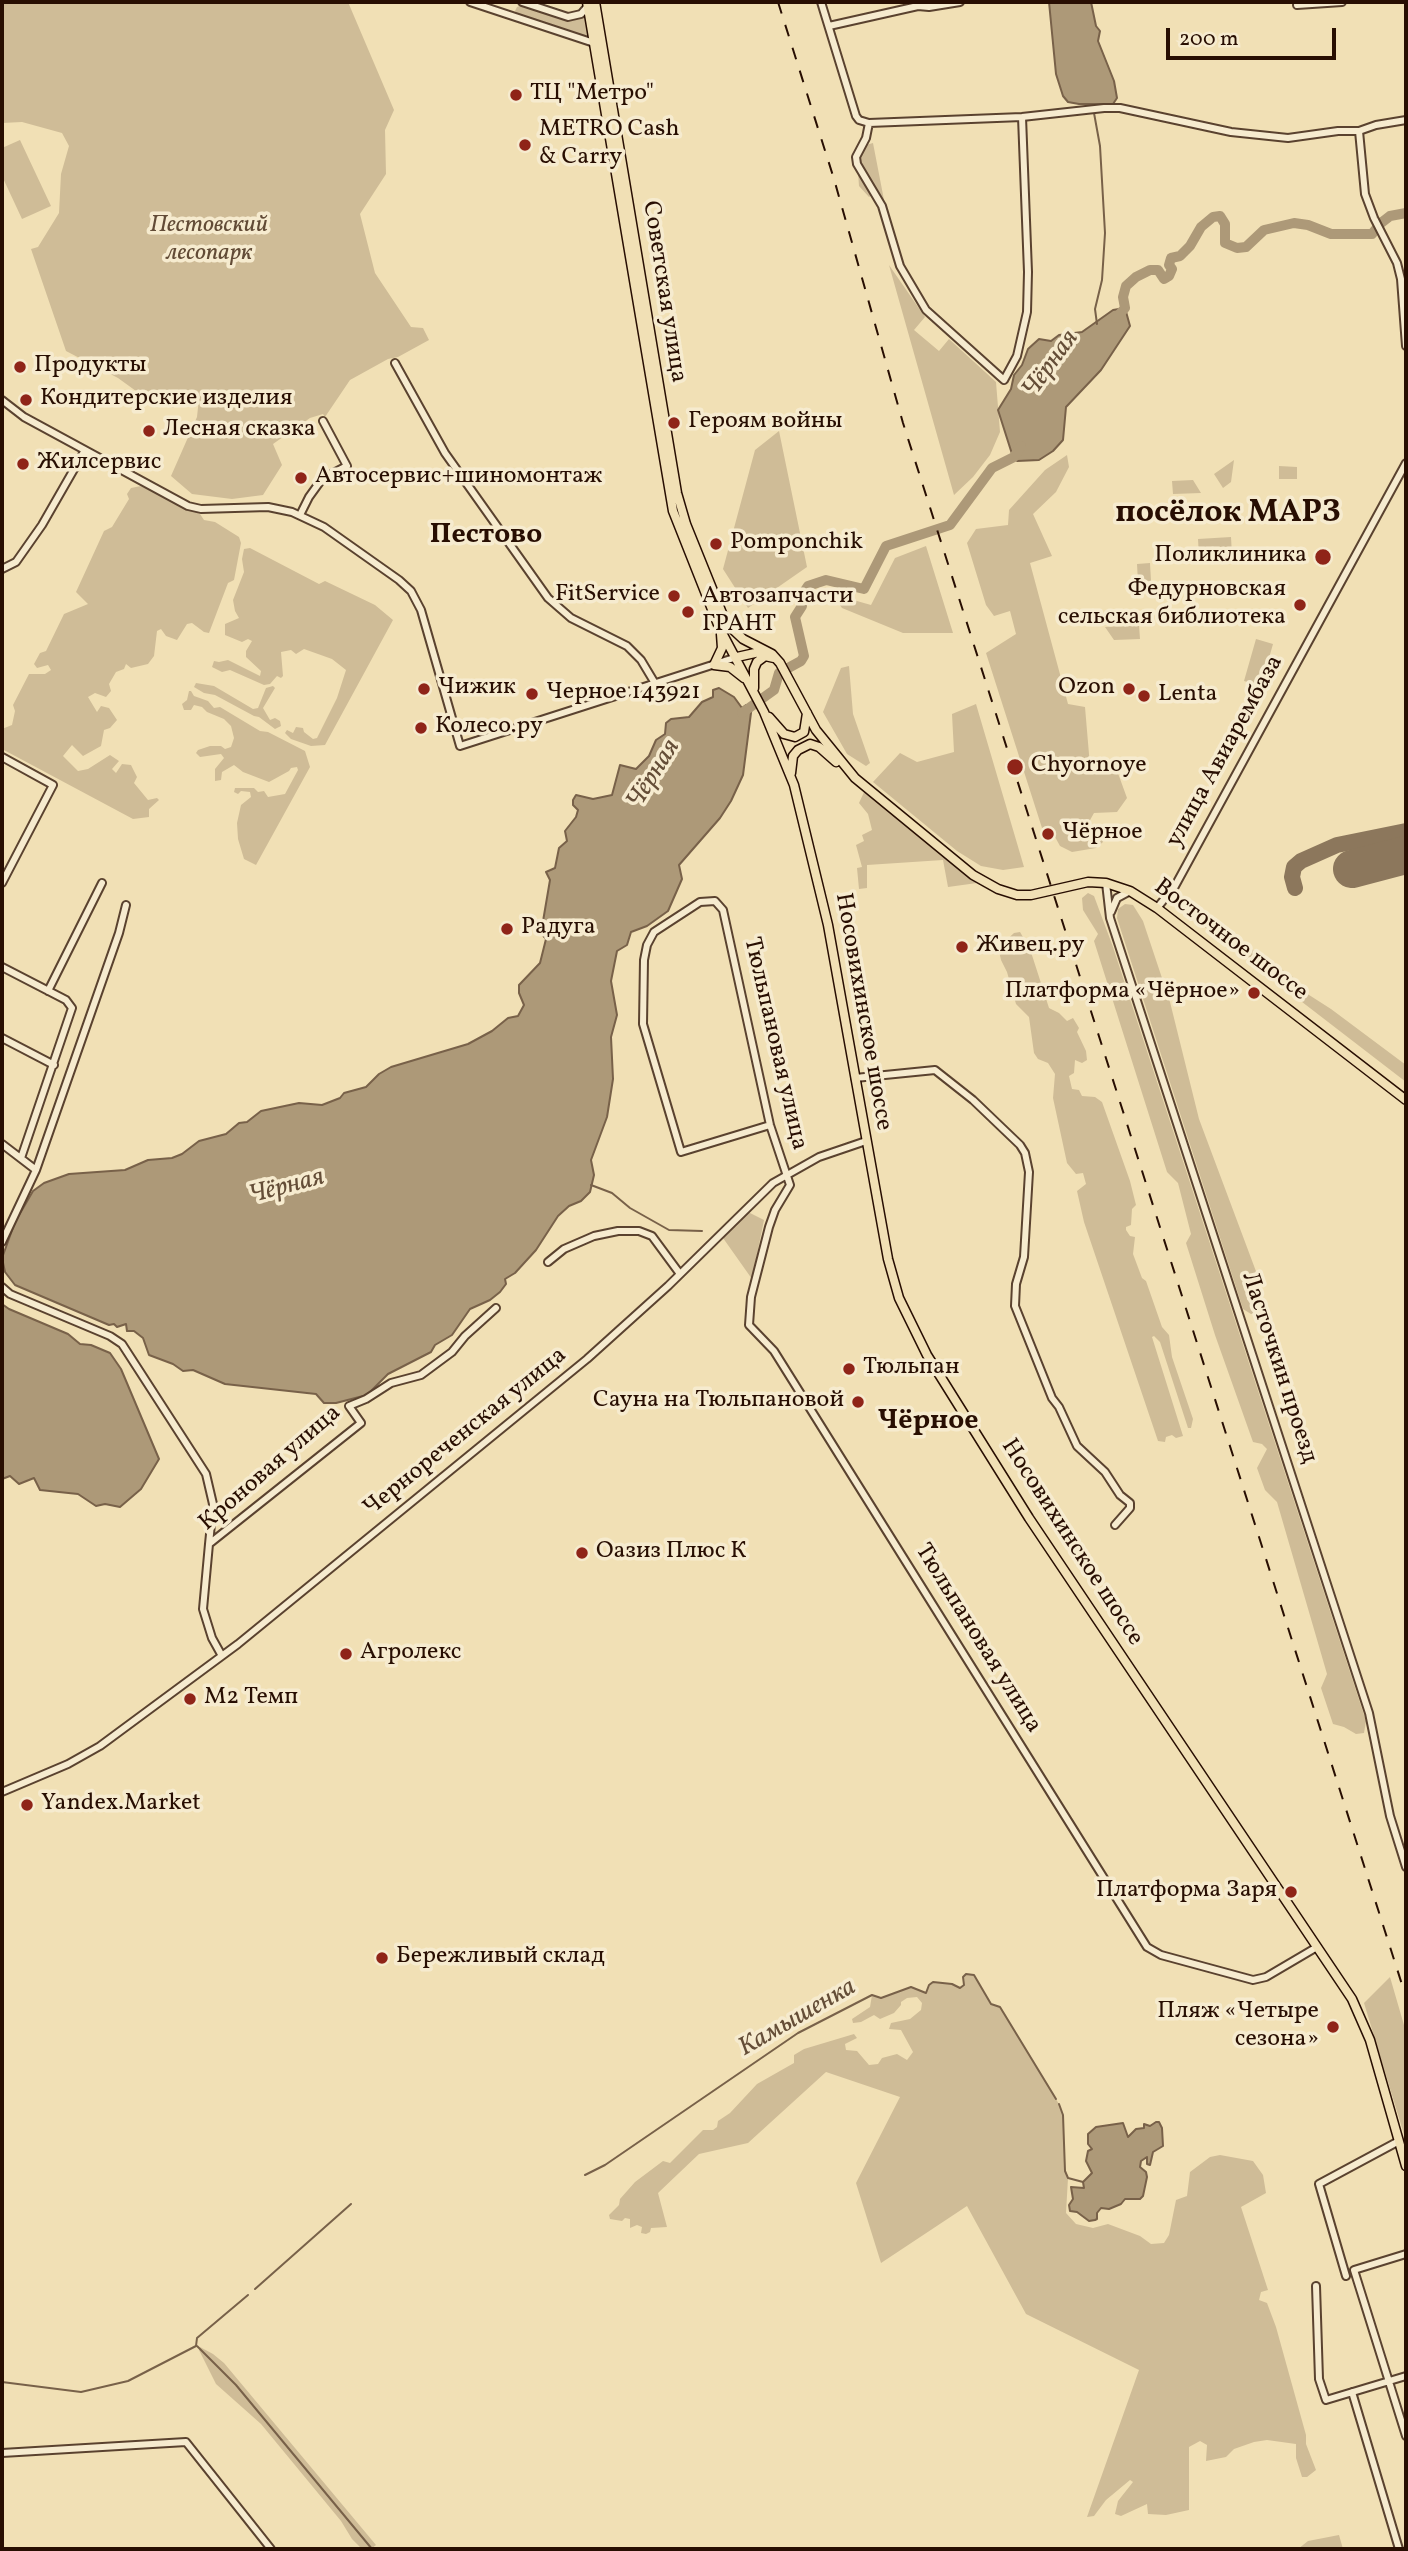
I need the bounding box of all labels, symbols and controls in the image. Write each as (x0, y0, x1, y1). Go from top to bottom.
scale bar (1170, 14, 1340, 58)
text: 200 m (1179, 25, 1239, 54)
place label: ТЦ "Метро" (530, 81, 654, 109)
marker: ТЦ "Метро" (508, 87, 524, 103)
place label: METRO Cash & Carry (539, 117, 680, 173)
marker: METRO Cash & Carry (517, 137, 533, 153)
street label: Советская улица (634, 199, 692, 385)
park label: Пестовский лесопарк (150, 213, 268, 269)
water label: Чёрная (1017, 325, 1087, 405)
place label: Продукты (34, 353, 146, 381)
marker: Продукты (12, 359, 28, 375)
place label: Кондитерские изделия (40, 386, 292, 414)
marker: Кондитерские изделия (18, 392, 34, 408)
place label: Героям войны (688, 409, 842, 437)
marker: Героям войны (666, 415, 682, 431)
place label: Лесная сказка (163, 417, 316, 445)
marker: Лесная сказка (141, 423, 157, 439)
place label: Жилсервис (37, 450, 161, 478)
marker: Жилсервис (15, 456, 31, 472)
place label: Автосервис+шиномонтаж (315, 464, 603, 492)
marker: Автосервис+шиномонтаж (293, 470, 309, 486)
district label: посёлок МАРЗ (1115, 496, 1341, 534)
district label: Пестово (430, 520, 542, 554)
place label: Pomponchik (730, 530, 863, 558)
marker: Pomponchik (708, 536, 724, 552)
place label: Поликлиника (1154, 543, 1307, 571)
marker: Поликлиника (1313, 547, 1333, 567)
place label: Федурновская сельская библиотека (1058, 577, 1286, 633)
place label: FitService (555, 582, 660, 610)
place label: Автозапчасти ГРАНТ (702, 584, 854, 640)
marker: FitService (666, 588, 682, 604)
marker: Федурновская сельская библиотека (1292, 597, 1308, 613)
marker: Автозапчасти ГРАНТ (680, 604, 696, 620)
street label: улица Авиарембаза (1161, 651, 1291, 853)
place label: Чижик (438, 675, 516, 703)
place label: Ozon (1058, 675, 1115, 703)
place label: Черное 143921 (546, 680, 701, 708)
marker: Чижик (416, 681, 432, 697)
marker: Ozon (1121, 681, 1137, 697)
place label: Lenta (1158, 682, 1218, 710)
marker: Черное 143921 (524, 686, 540, 702)
marker: Lenta (1136, 688, 1152, 704)
place label: Колесо.ру (435, 714, 543, 742)
marker: Колесо.ру (413, 720, 429, 736)
water label: Чёрная (622, 734, 688, 816)
place label: Chyornoye (1031, 753, 1147, 781)
marker: Chyornoye (1005, 757, 1025, 777)
place label: Чёрное (1062, 820, 1143, 848)
marker: Чёрное (1040, 826, 1056, 842)
street label: Восточное шоссе (1147, 874, 1313, 1008)
street label: Носовихинское шоссе (827, 891, 897, 1133)
place label: Радуга (521, 915, 596, 943)
marker: Радуга (499, 921, 515, 937)
place label: Живец.ру (976, 933, 1085, 961)
street label: Тюльпановая улица (736, 935, 812, 1153)
marker: Живец.ру (954, 939, 970, 955)
place label: Платформа «Чёрное» (1005, 979, 1240, 1007)
marker: Платформа «Чёрное» (1246, 985, 1262, 1001)
water label: Чёрная (246, 1163, 328, 1213)
street label: Ласточкин проезд (1234, 1269, 1322, 1467)
street label: Чернореченская улица (359, 1342, 573, 1524)
place label: Тюльпан (863, 1355, 960, 1383)
marker: Тюльпан (841, 1361, 857, 1377)
place label: Сауна на Тюльпановой (593, 1388, 844, 1416)
marker: Сауна на Тюльпановой (850, 1394, 866, 1410)
street label: Кроновая улица (194, 1400, 348, 1538)
district label: Чёрное (877, 1406, 979, 1440)
street label: Носовихинское шоссе (993, 1434, 1149, 1652)
place label: Оазиз Плюс К (596, 1539, 747, 1567)
street label: Тюльпановая улица (907, 1539, 1047, 1739)
marker: Оазиз Плюс К (574, 1545, 590, 1561)
place label: Агролекс (360, 1640, 462, 1668)
marker: Агролекс (338, 1646, 354, 1662)
place label: М2 Темп (204, 1685, 298, 1713)
marker: М2 Темп (182, 1691, 198, 1707)
place label: Yandex.Market (41, 1791, 201, 1819)
marker: Yandex.Market (19, 1797, 35, 1813)
place label: Платформа Заря (1096, 1878, 1277, 1906)
marker: Платформа Заря (1283, 1884, 1299, 1900)
place label: Бережливый склад (396, 1944, 605, 1972)
marker: Бережливый склад (374, 1950, 390, 1966)
water label: Камышенка (734, 1973, 862, 2065)
place label: Пляж «Четыре сезона» (1157, 1999, 1319, 2055)
marker: Пляж «Четыре сезона» (1325, 2019, 1341, 2035)

